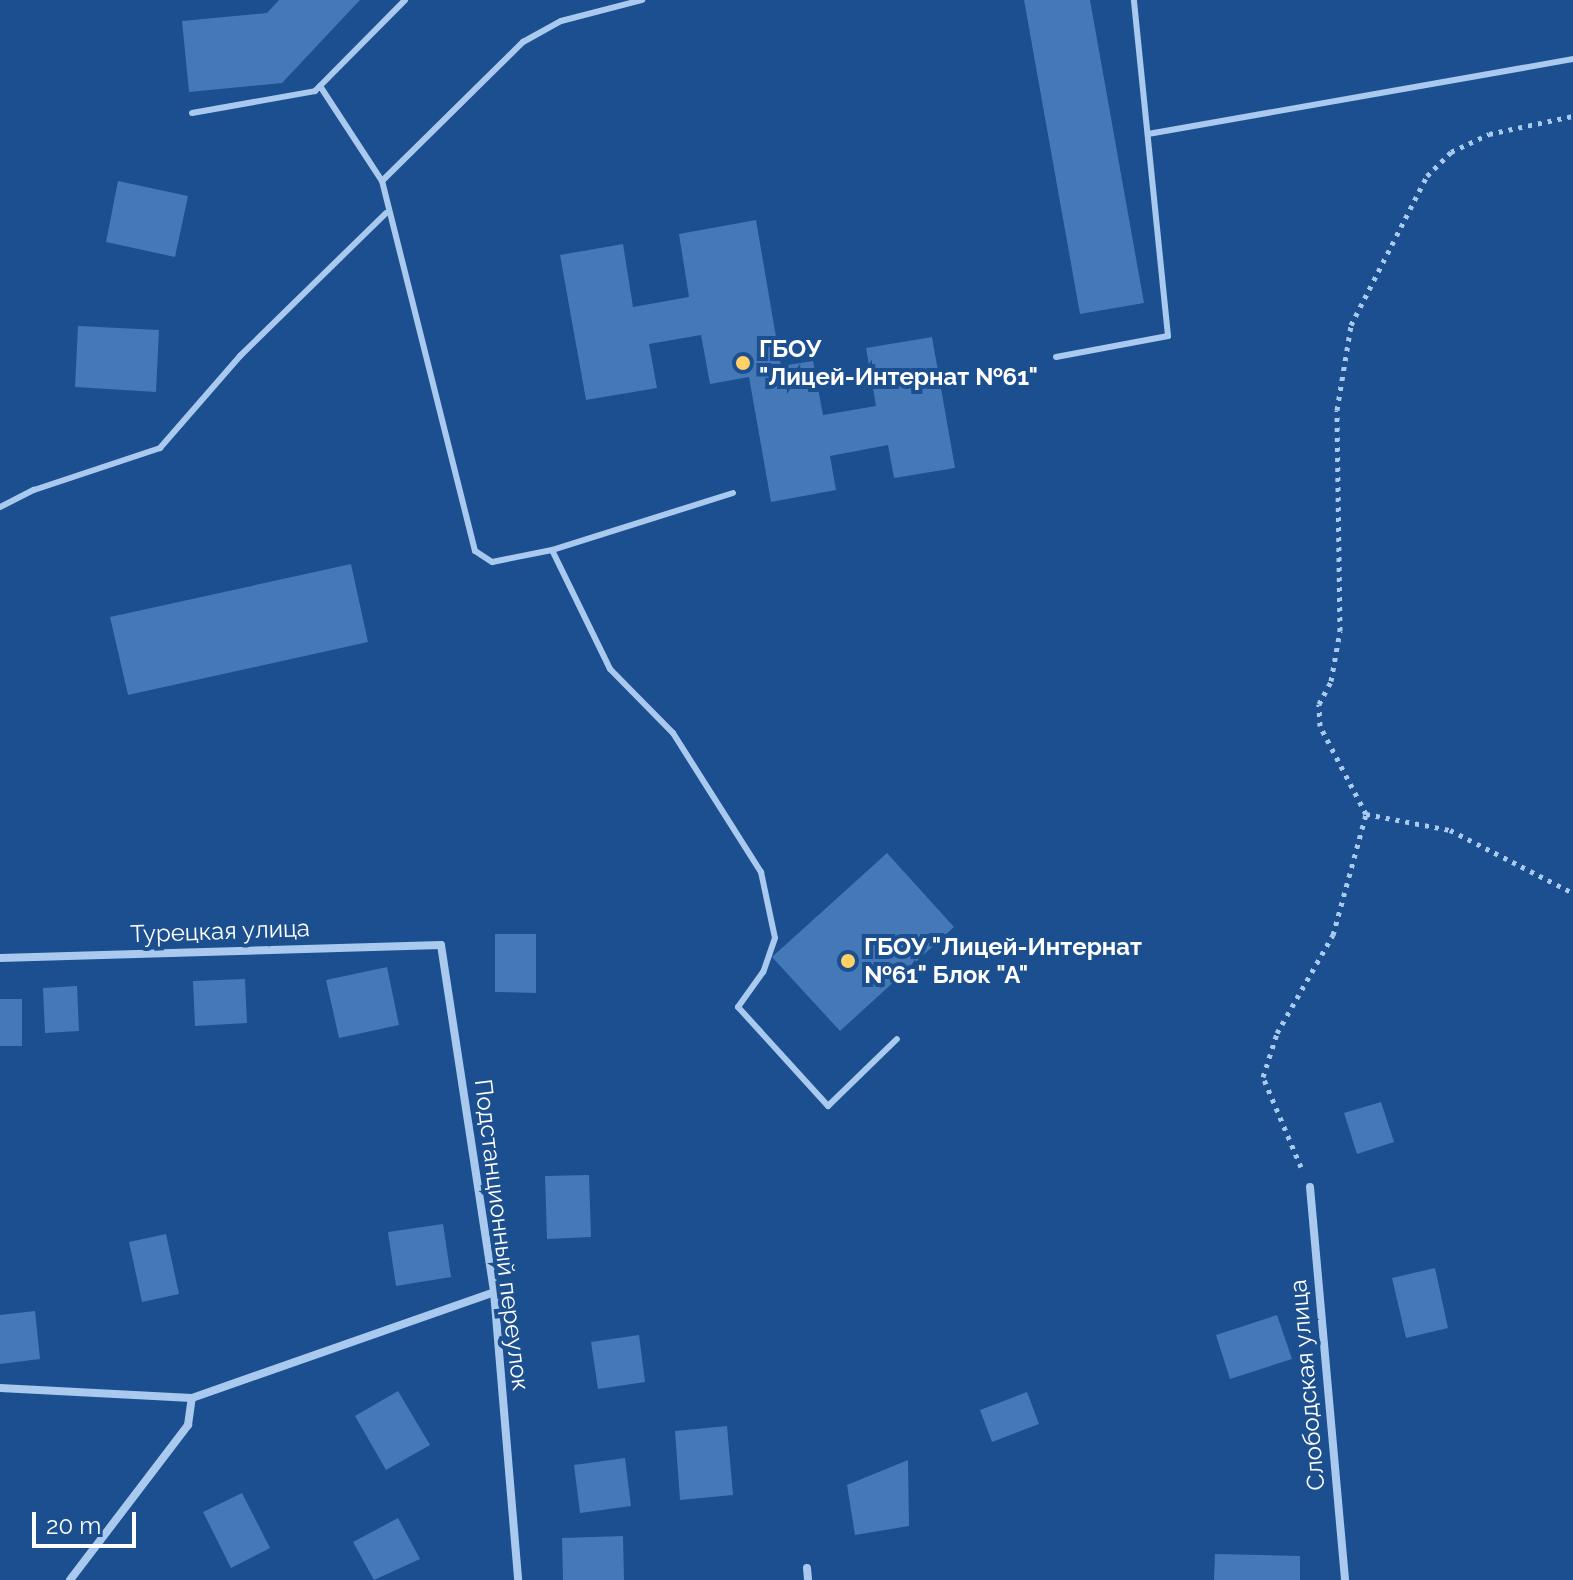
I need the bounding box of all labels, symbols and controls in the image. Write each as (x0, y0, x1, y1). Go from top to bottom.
place label: ГБОУ "Лицей-Интернат №61" (759, 335, 1038, 391)
marker: ГБОУ "Лицей-Интернат №61" (734, 354, 752, 372)
street label: Турецкая улица (129, 913, 311, 949)
place label: ГБОУ "Лицей-Интернат №61" Блок "А" (864, 933, 1142, 989)
marker: ГБОУ "Лицей-Интернат №61" Блок "А" (839, 952, 857, 970)
street label: Подстанционный переулок (469, 1078, 535, 1392)
street label: Слободская улица (1283, 1278, 1331, 1492)
scale bar (36, 1496, 140, 1546)
text: 20 m (46, 1511, 101, 1540)

